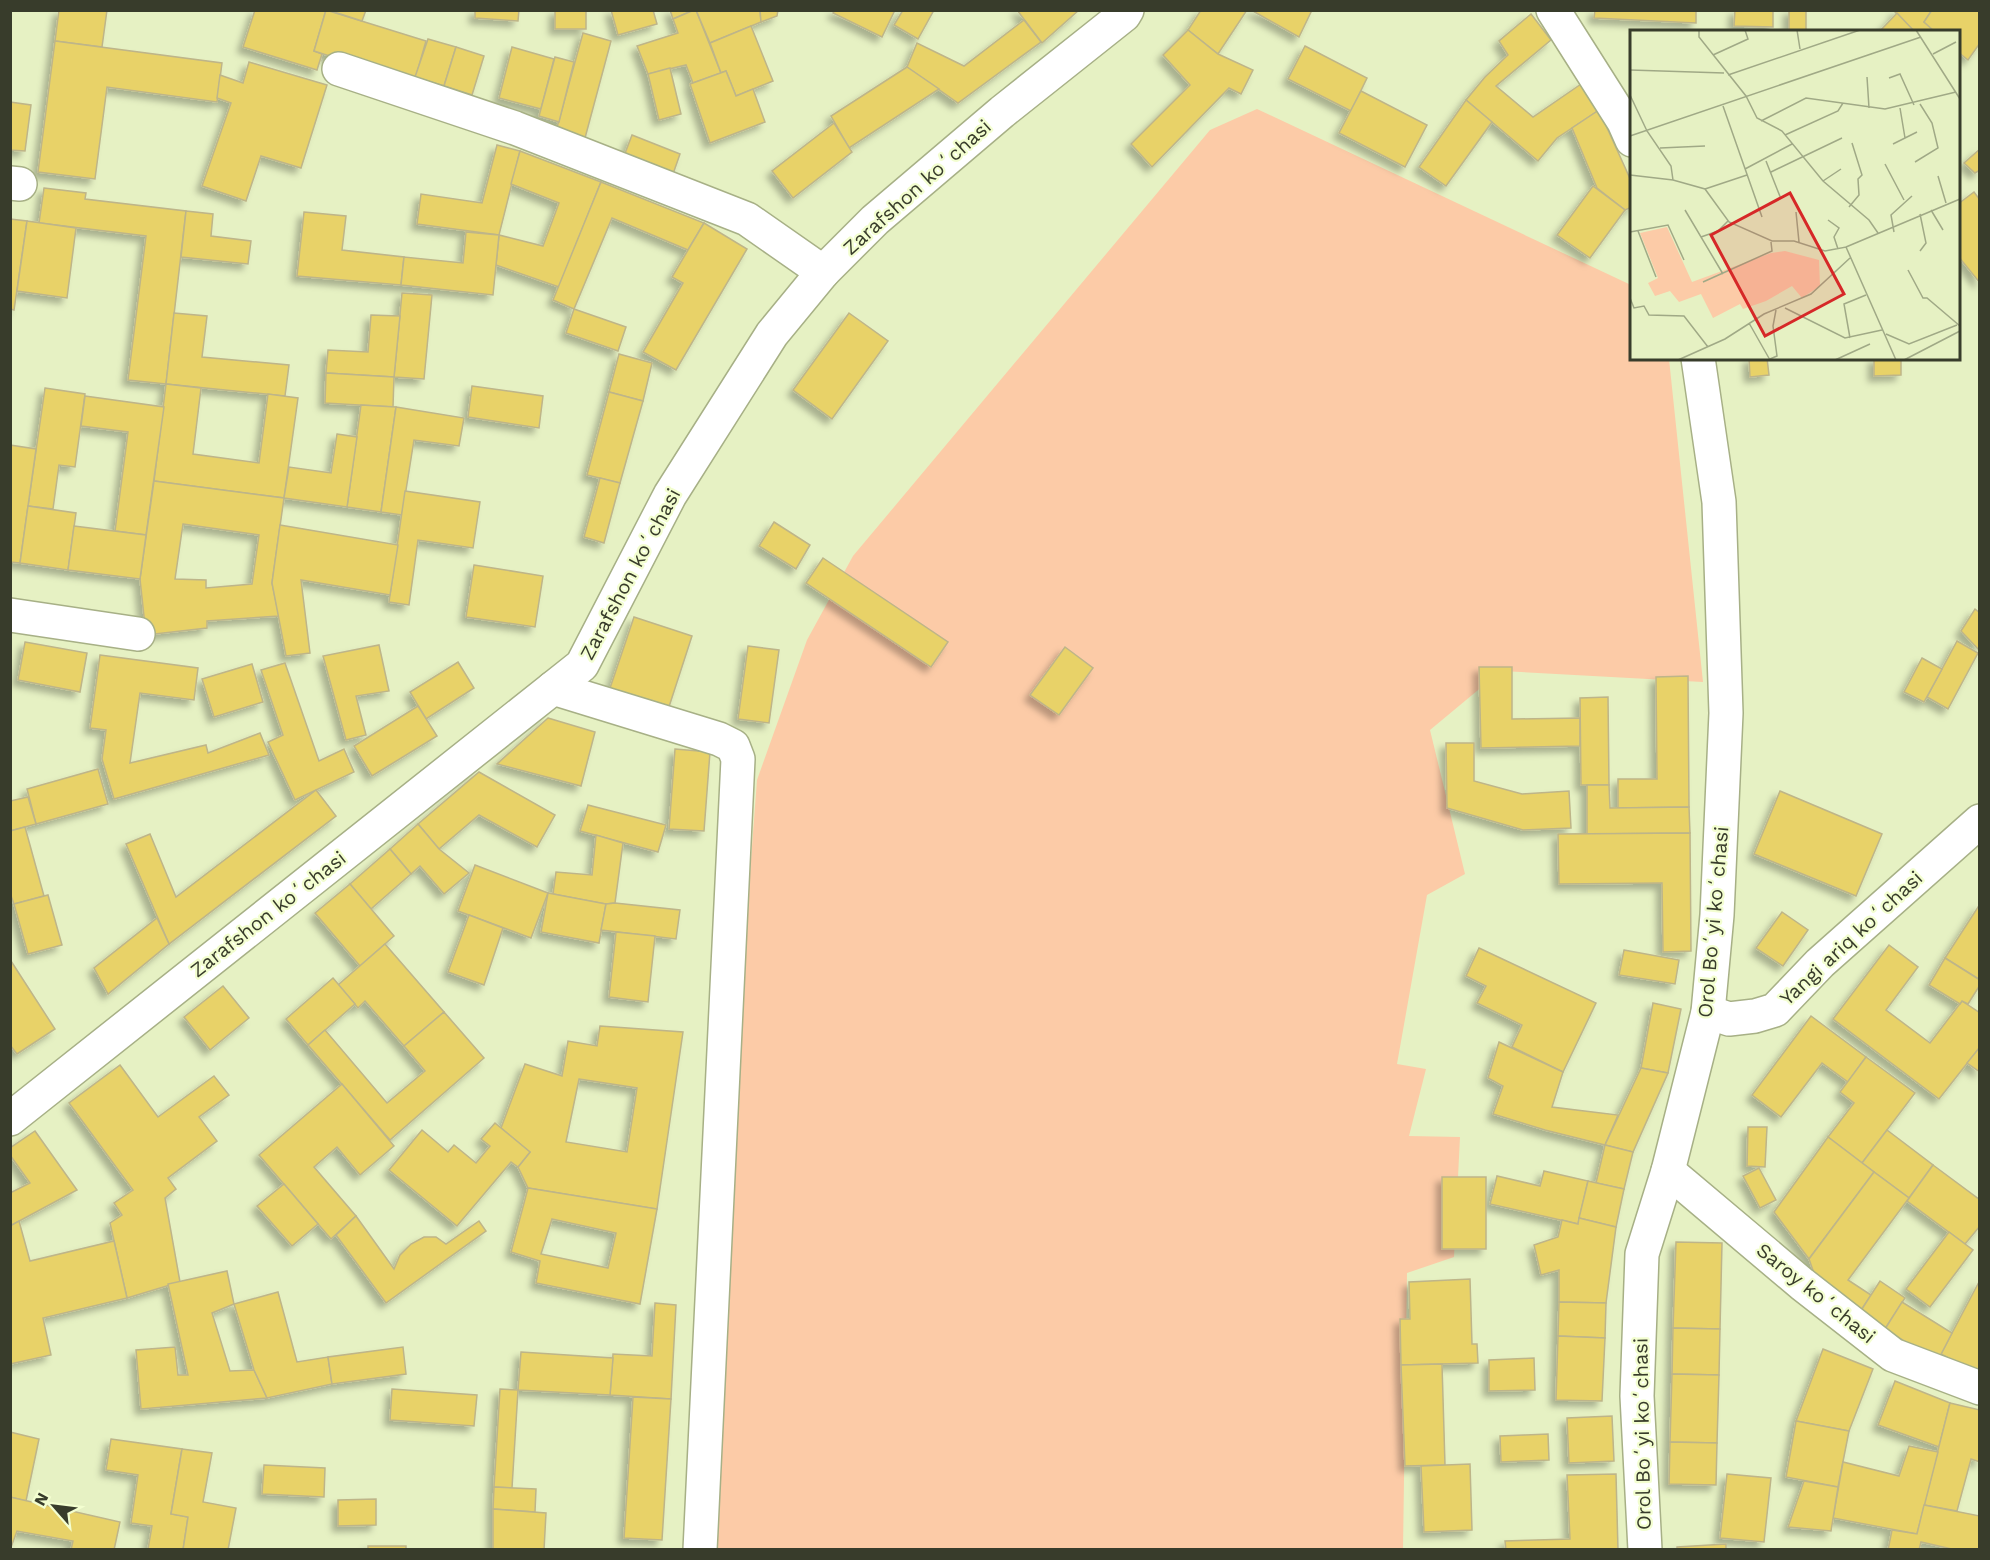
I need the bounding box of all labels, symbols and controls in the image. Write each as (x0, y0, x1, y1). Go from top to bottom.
inset map (1630, 30, 1960, 360)
street label: Zarafshon koʻchasi (838, 114, 996, 260)
street label: Zarafshon koʻchasi (575, 484, 685, 664)
street label: Orol Boʻyi koʻchasi (1693, 825, 1733, 1019)
street label: Zarafshon koʻchasi (185, 846, 351, 982)
street label: Yangi ariq koʻchasi (1775, 866, 1927, 1010)
street label: Saroy koʻchasi (1752, 1238, 1880, 1348)
street label: Orol Boʻyi koʻchasi (1628, 1338, 1656, 1530)
north arrow (24, 1476, 84, 1536)
text: N (30, 1489, 52, 1509)

